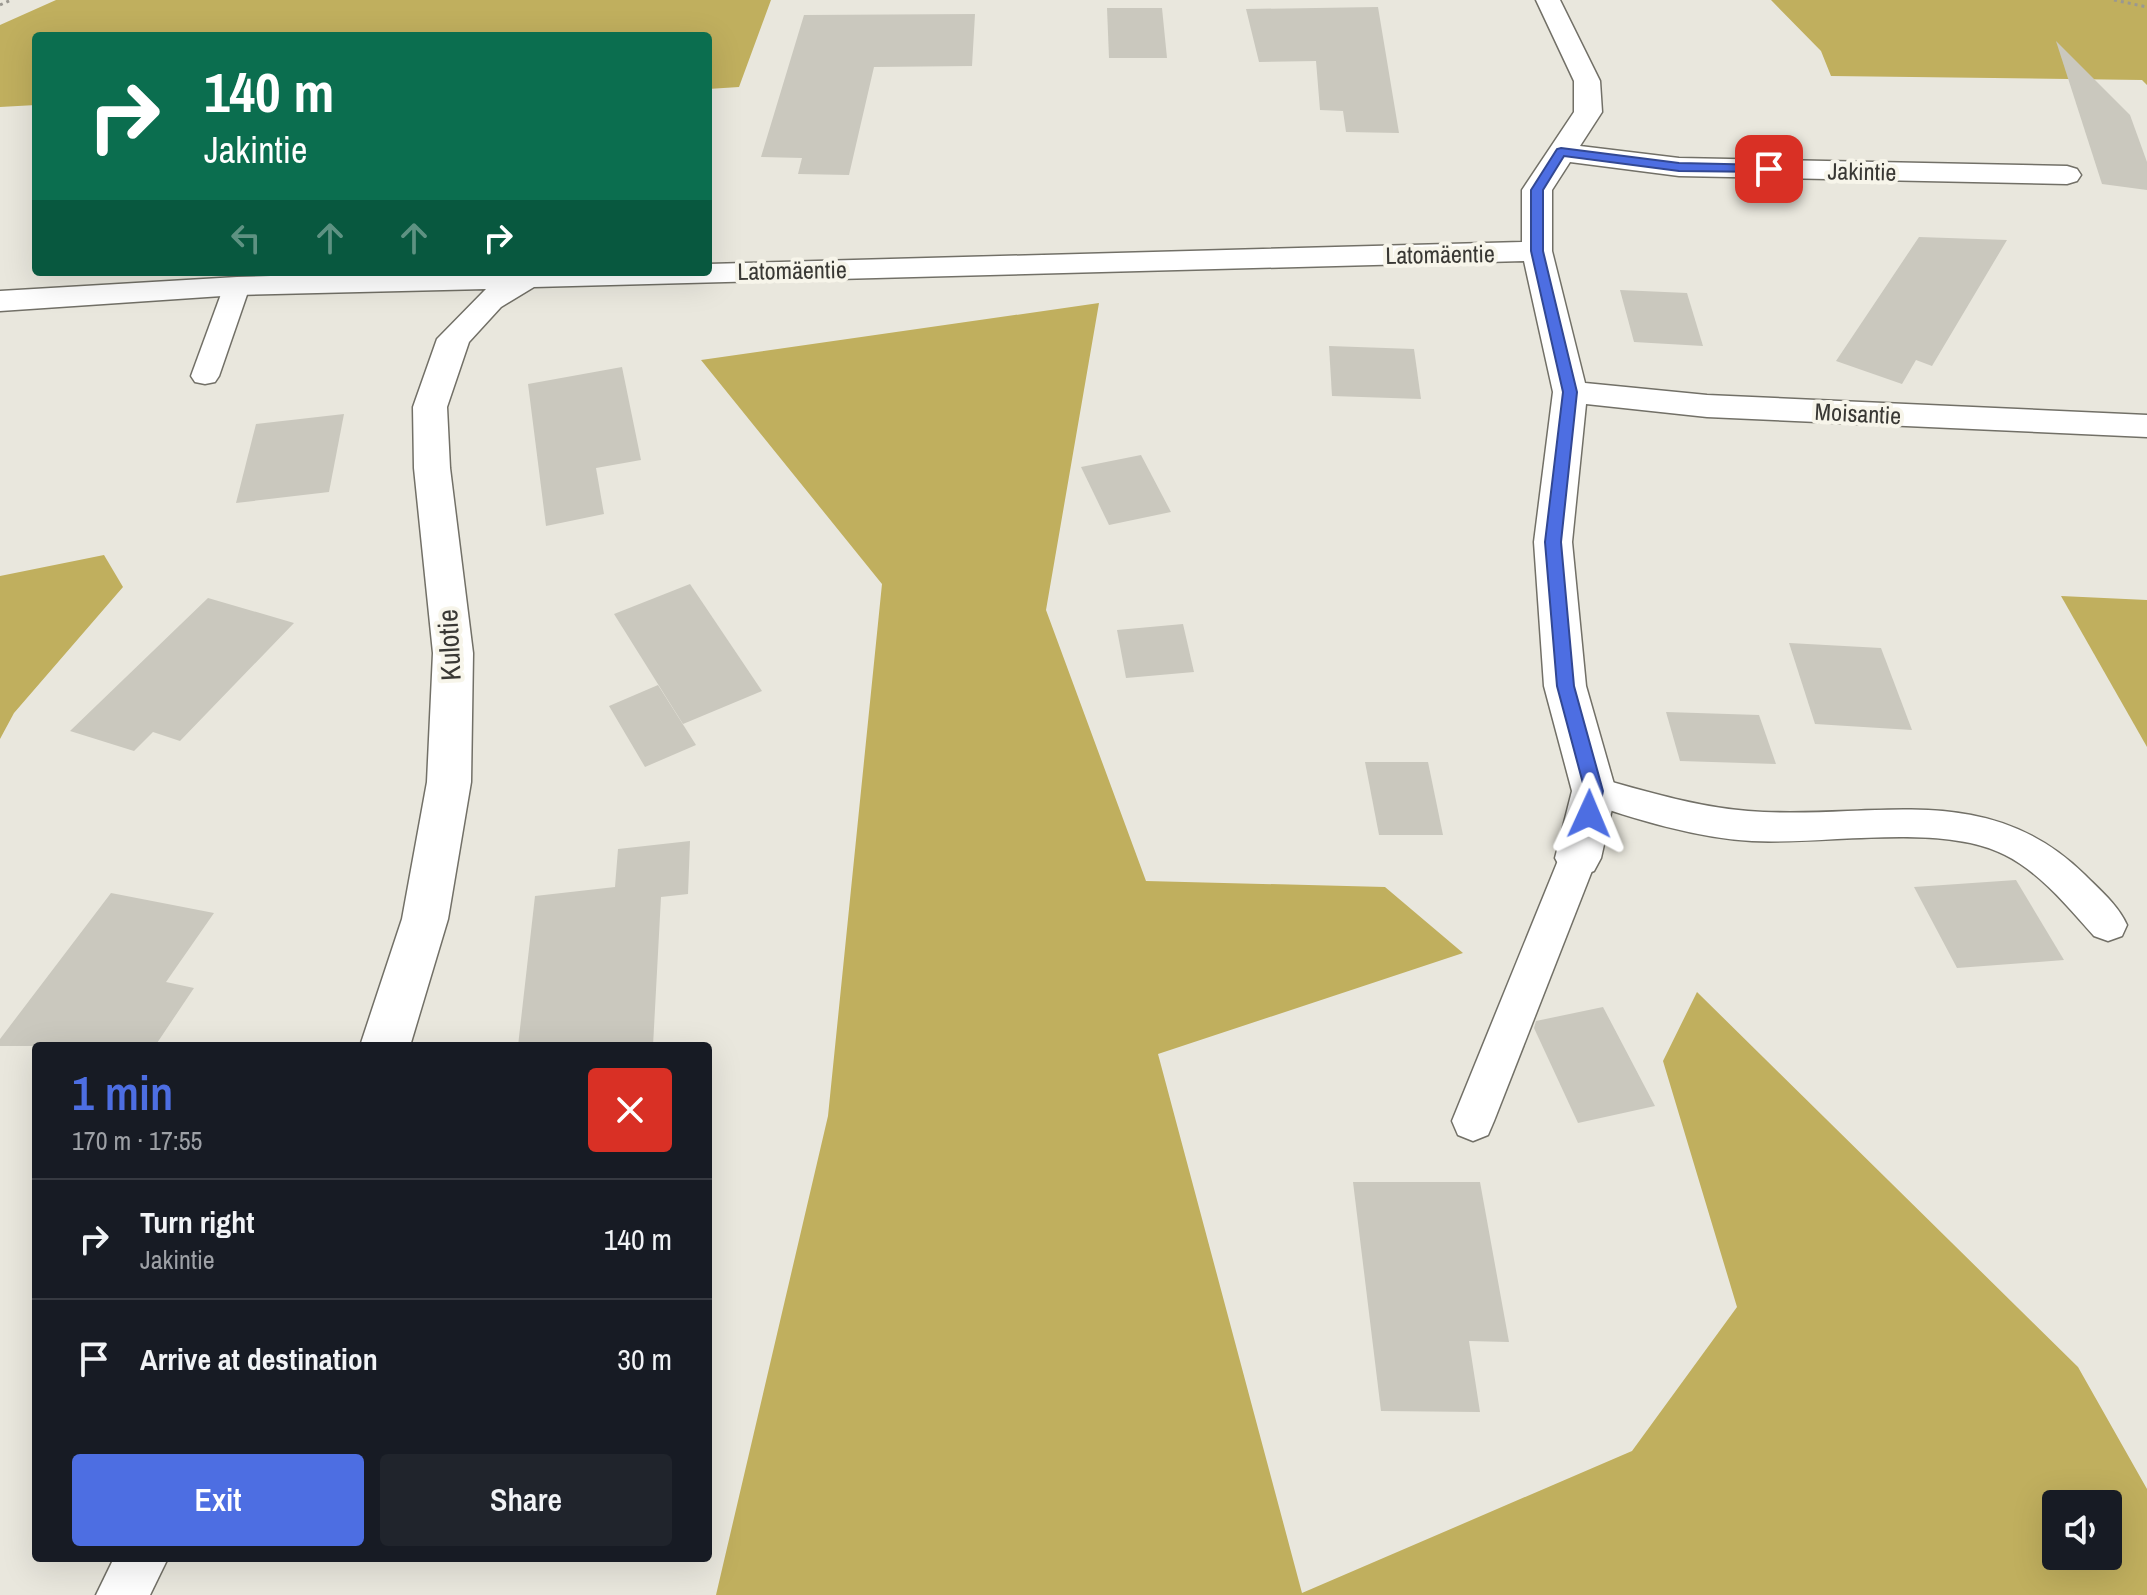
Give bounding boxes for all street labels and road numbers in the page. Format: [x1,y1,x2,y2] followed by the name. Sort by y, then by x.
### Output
[1827,154,1897,188] street label: Jakintie
[1385,237,1495,271] street label: Latomäentie
[737,253,847,287] street label: Latomäentie
[1814,395,1902,431] street label: Moisantie
[428,608,470,682] street label: Kulotie

